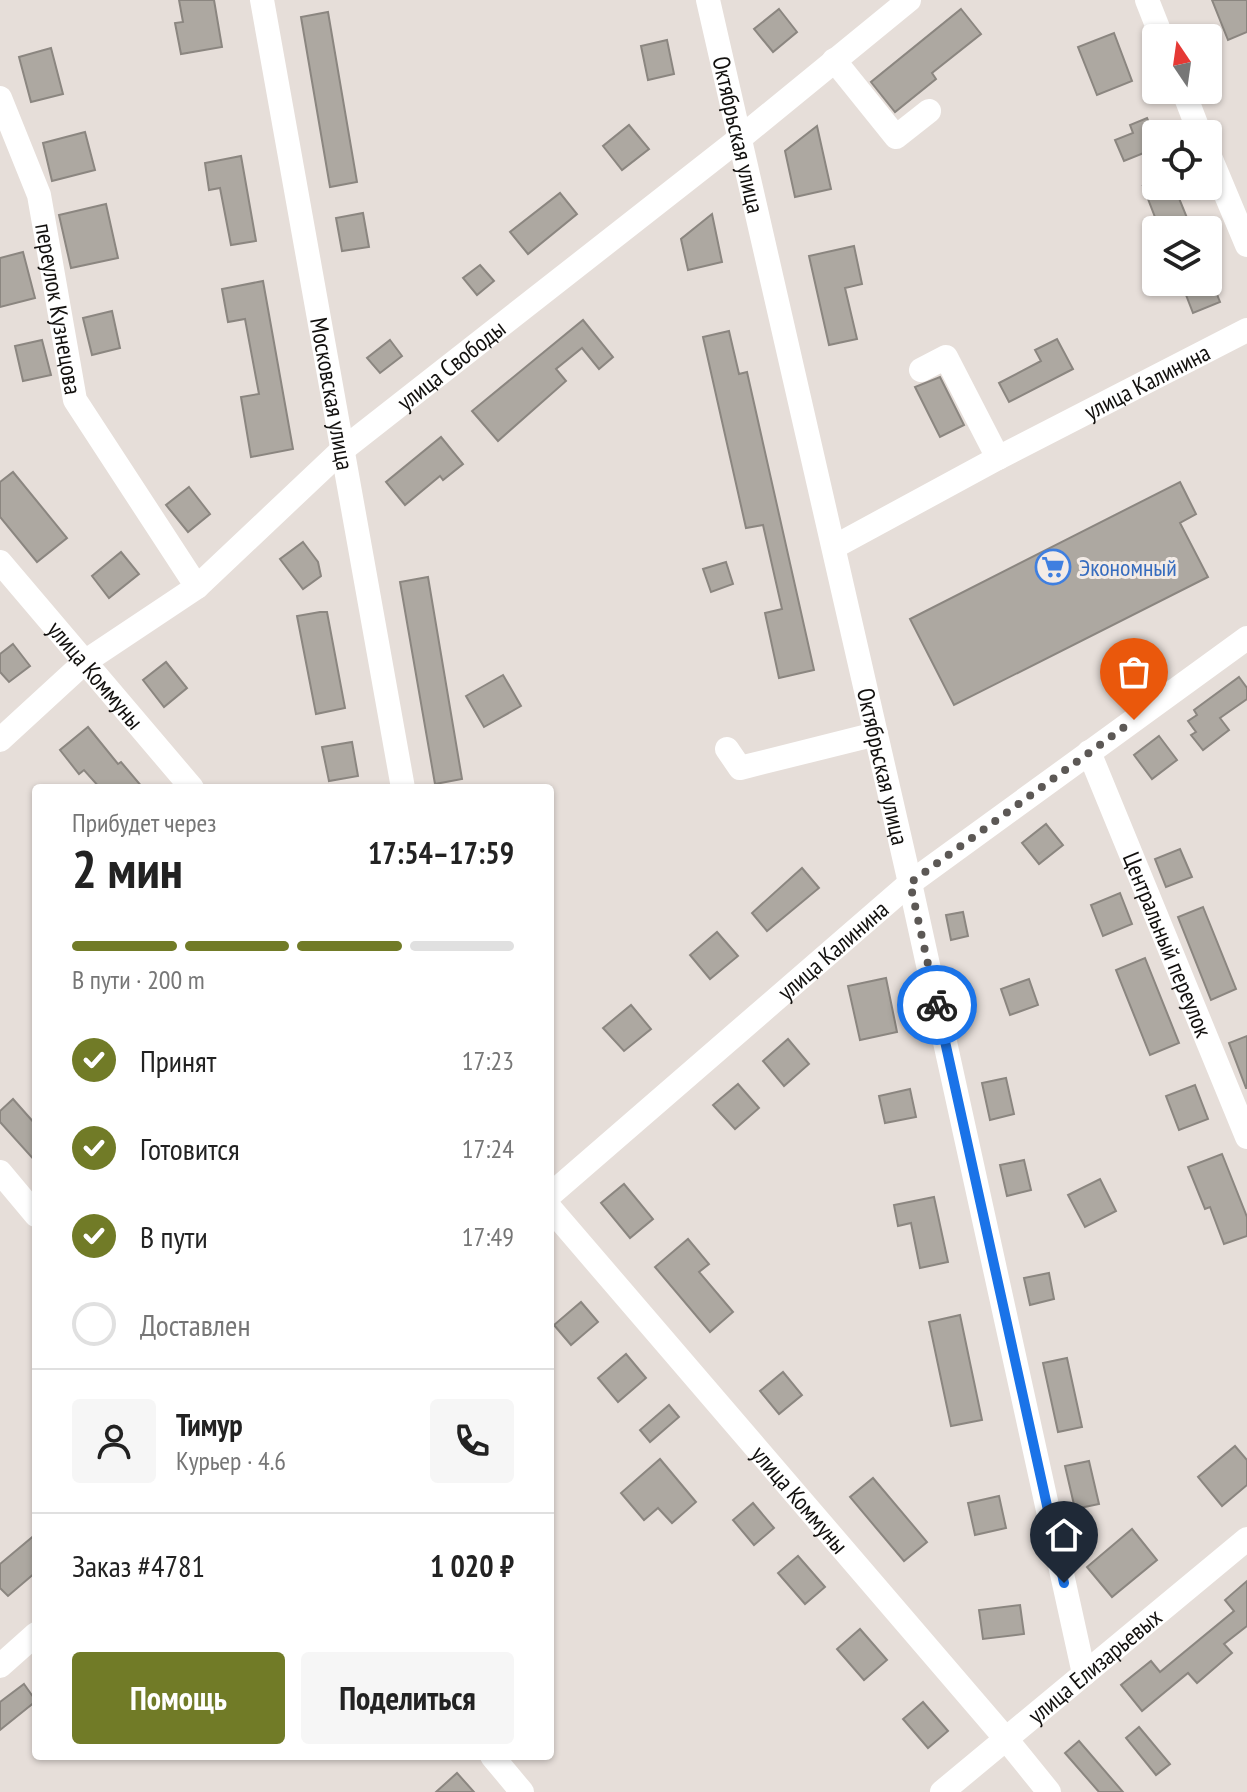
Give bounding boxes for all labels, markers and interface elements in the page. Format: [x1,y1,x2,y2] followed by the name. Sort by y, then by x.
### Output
[1142,24,1222,104] north arrow
[1142,24,1222,296] map controls
[706,53,772,216] street label: Октябрьская улица
[1142,120,1222,200] button: locate
[1142,216,1222,296] button: layers
[29,221,89,397] street label: переулок Кузнецова
[390,313,512,417] street label: улица Свободы
[304,315,361,472] street label: Московская улица
[1079,336,1215,427] street label: улица Калинина
[1034,548,1072,586] supermarket icon: Экономный
[1079,552,1177,583] place label: Экономный
[41,614,151,735] street label: улица Коммуны
[1100,638,1168,720] pin
[1112,650,1156,694] icon: bag
[850,685,916,848] street label: Октябрьская улица
[72,806,216,839] text: Прибудет через
[368,833,514,872] text: 17:54–17:59
[72,835,183,902] text: 2 мин
[1116,847,1220,1042] street label: Центральный переулок
[771,893,895,1007] street label: улица Калинина
[72,963,205,996] text: В пути · 200 m
[897,965,977,1045] courier
[915,983,959,1027] icon: bike
[72,1038,116,1082] icon: check
[140,1041,216,1080] text: Принят
[462,1044,514,1077] text: 17:23
[72,1126,116,1170] icon: check
[140,1129,240,1168] text: Готовится
[462,1132,514,1165] text: 17:24
[72,1214,116,1258] icon: check
[140,1217,208,1256] text: В пути
[462,1220,514,1253] text: 17:49
[140,1305,250,1344] text: Доставлен
[72,1399,156,1483] button: person
[430,1399,514,1483] button: phone
[176,1405,243,1444] text: Тимур
[745,1439,855,1560] street label: улица Коммуны
[176,1444,286,1477] text: Курьер · 4.6
[1030,1501,1098,1583] pin
[1042,1513,1086,1557] icon: home
[72,1546,205,1585] text: Заказ #4781
[430,1546,514,1585] text: 1 020 ₽
[1021,1601,1168,1730] street label: улица Елизарьевых
[72,1652,285,1744] button: Помощь
[301,1652,514,1744] button: Поделиться

